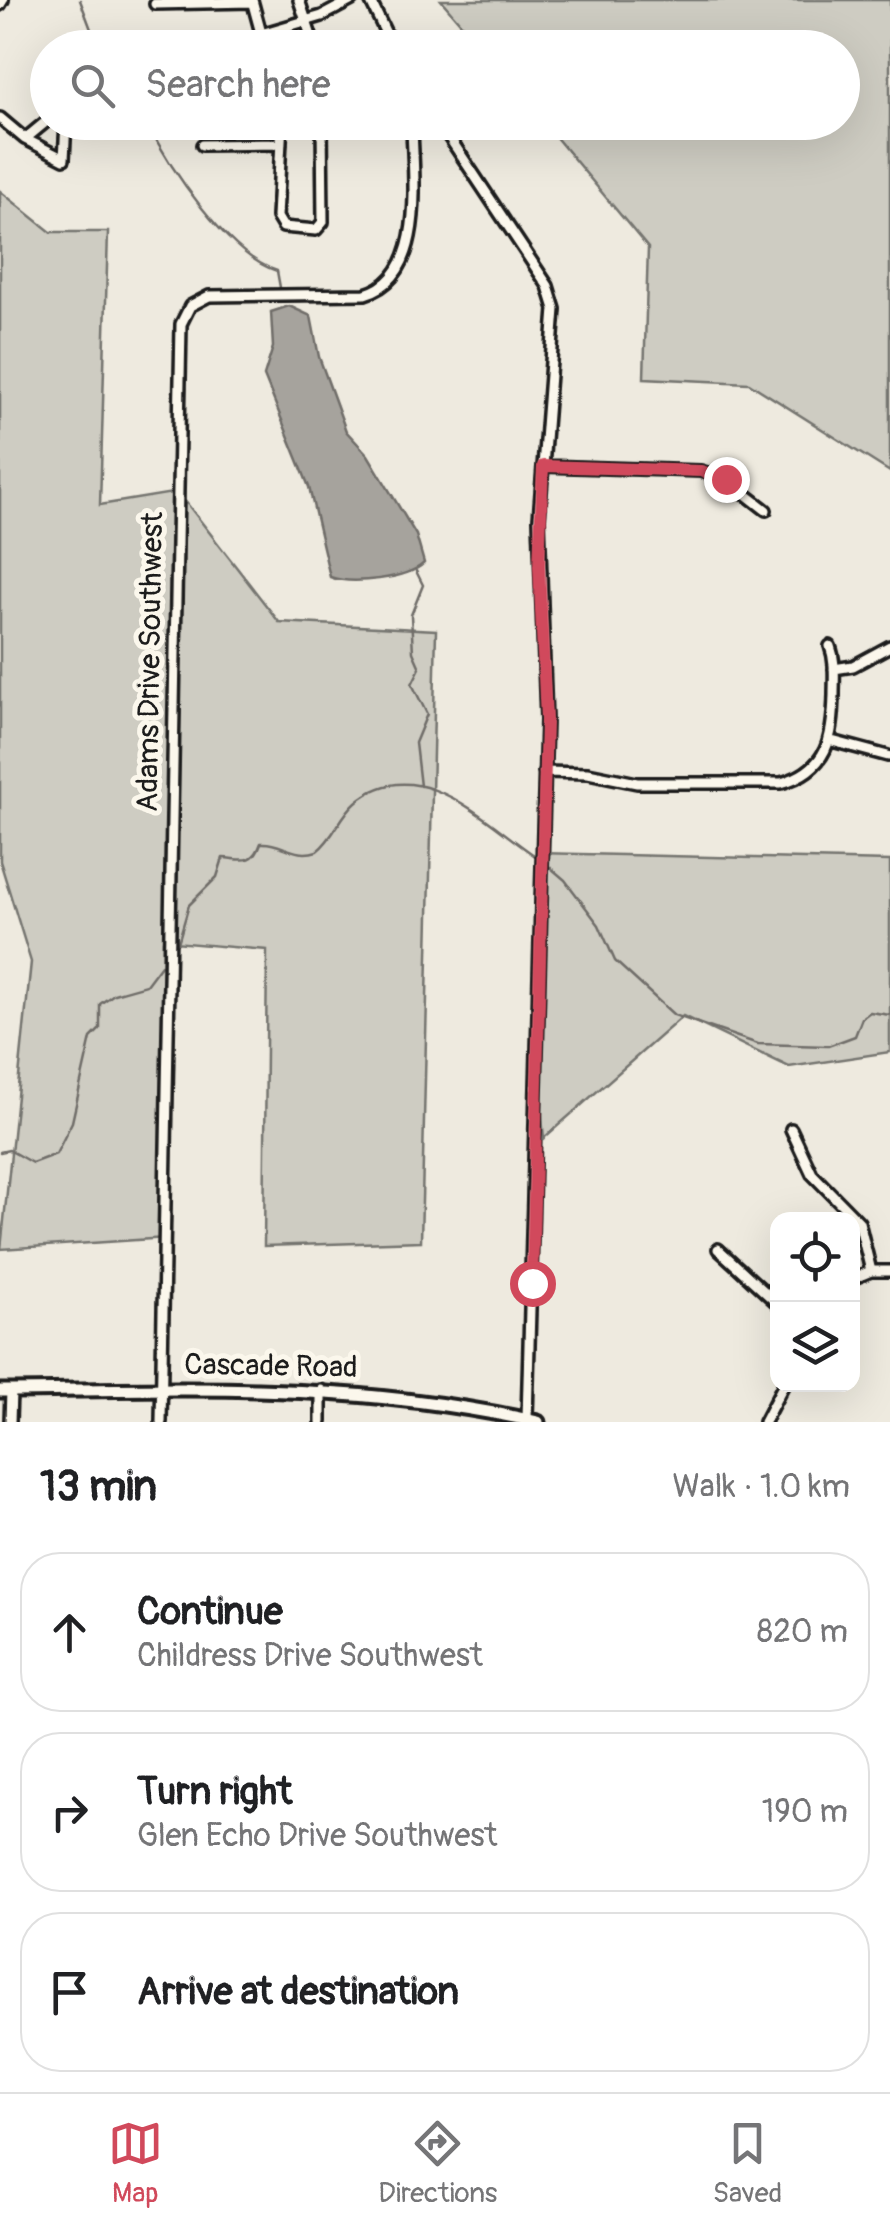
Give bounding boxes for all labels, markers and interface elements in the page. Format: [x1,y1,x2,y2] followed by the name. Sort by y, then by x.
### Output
[30,30,860,140] search box
[65,58,120,113] icon: search
[145,61,331,109] text: Search here
[704,457,750,503] route end
[129,511,171,812] street label: Adams Drive Southwest
[770,1212,860,1392] map controls
[770,1212,860,1302] button: locate
[510,1261,556,1307] route start
[770,1302,860,1392] button: layers
[184,1346,358,1386] street label: Cascade Road
[40,1461,157,1513] text: 13 min
[673,1467,850,1507] text: Walk · 1.0 km
[137,1588,283,1636] text: Continue
[42,1605,97,1660] icon: ahead
[757,1612,848,1652] text: 820 m
[137,1636,483,1676] text: Childress Drive Southwest
[137,1768,292,1816] text: Turn right
[42,1785,97,1840] icon: right
[762,1792,848,1832] text: 190 m
[137,1816,497,1856] text: Glen Echo Drive Southwest
[42,1965,97,2020] icon: arrive
[137,1968,459,2016] text: Arrive at destination
[108,2116,163,2211] tab: Map
[378,2116,497,2211] tab: Directions
[713,2116,782,2211] tab: Saved

